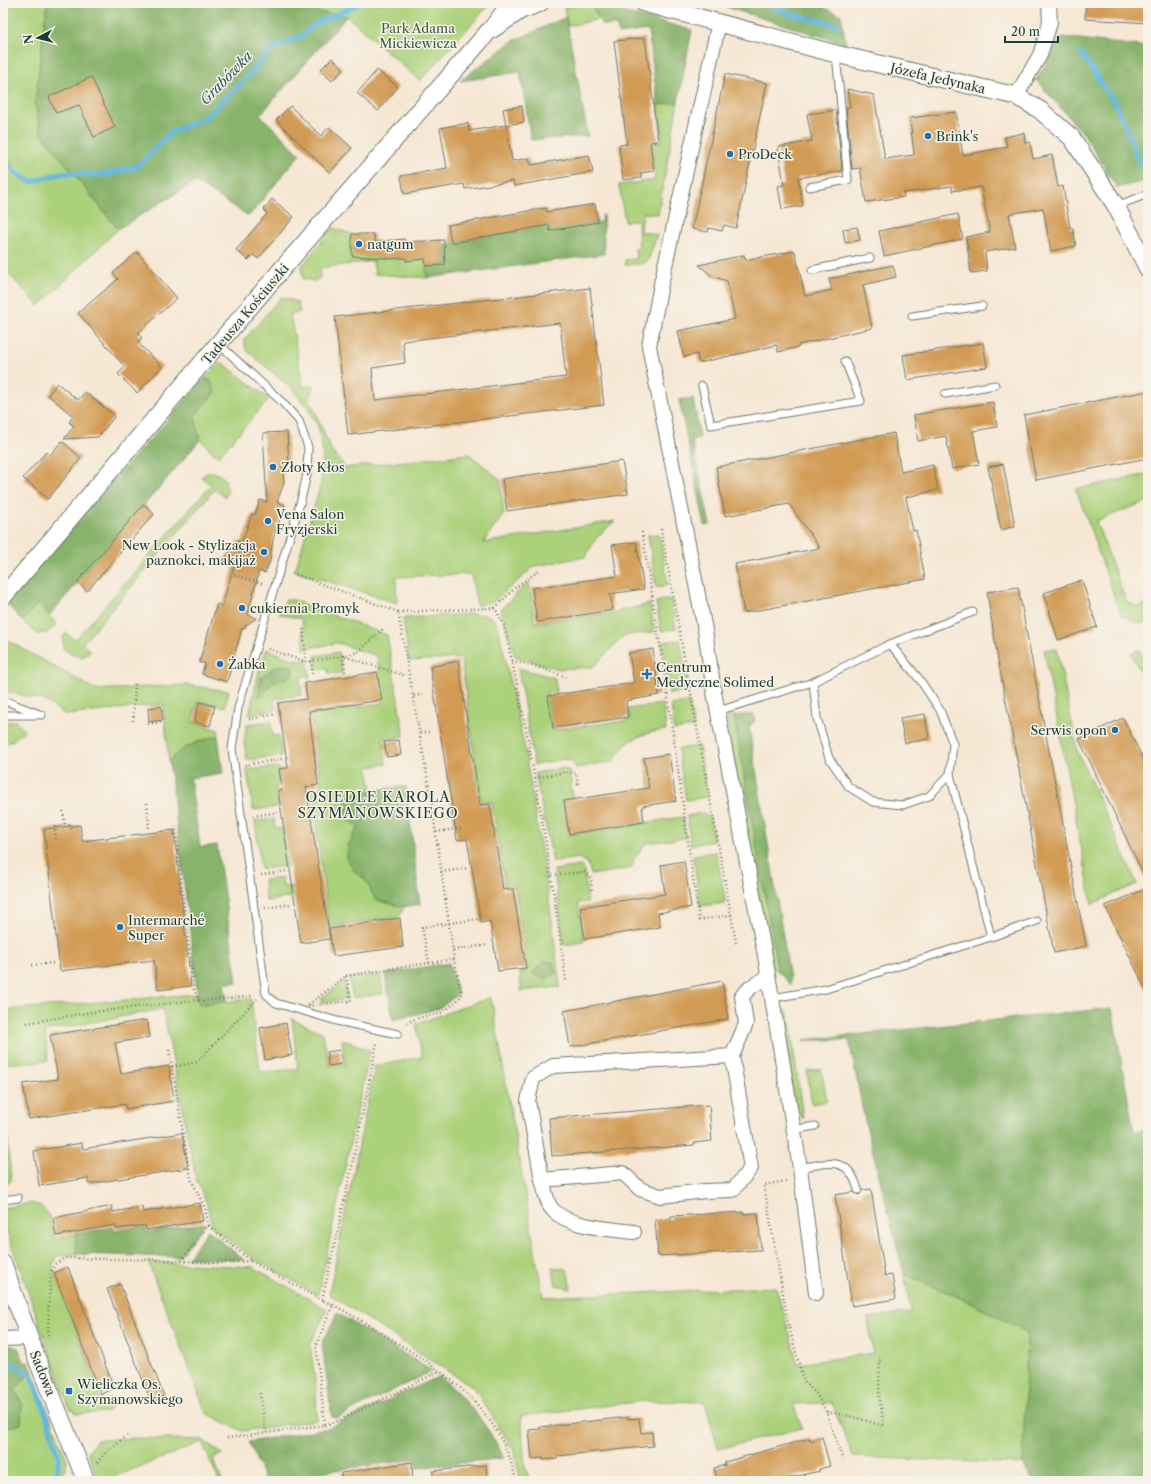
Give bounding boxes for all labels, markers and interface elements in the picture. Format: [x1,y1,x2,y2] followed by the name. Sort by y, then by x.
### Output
[18,18,58,58] north arrow
[1005,18,1058,44] scale bar
[379,20,457,51] park label: Park Adama Mickiewicza
[1011,24,1040,39] text: 20 m
[20,33,36,45] text: N
[196,47,256,109] water label: Grabówka
[887,59,987,97] street label: Józefa Jedynaka
[936,128,979,144] place label: Brink's
[923,131,933,141] marker: Brink's
[738,146,792,162] place label: ProDeck
[725,149,735,159] marker: ProDeck
[367,236,414,252] place label: natgum
[354,239,364,249] marker: natgum
[198,260,292,368] street label: Tadeusza Kościuszki
[281,459,345,475] place label: Złoty Kłos
[268,462,278,472] marker: Złoty Kłos
[275,506,344,537] place label: Vena Salon Fryzjerski
[263,516,273,526] marker: Vena Salon Fryzjerski
[122,537,256,568] place label: New Look - Stylizacja paznokci, makijaż
[259,547,269,557] marker: New Look - Stylizacja paznokci, makijaż
[250,600,360,616] place label: cukiernia Promyk
[237,603,247,613] marker: cukiernia Promyk
[228,656,266,672] place label: Żabka
[215,659,225,669] marker: Żabka
[656,659,774,690] place label: Centrum Medyczne Solimed
[641,668,653,680] marker: Centrum Medyczne Solimed
[1031,722,1107,738] place label: Serwis opon
[1110,725,1120,735] marker: Serwis opon
[297,788,459,822] district label: OSIEDLE KAROLA SZYMANOWSKIEGO
[128,912,205,943] place label: Intermarché Super
[115,922,125,932] marker: Intermarché Super
[27,1348,59,1398] street label: Sadowa
[76,1376,183,1407] place label: Wieliczka Os. Szymanowskiego
[64,1386,74,1396] marker: Wieliczka Os. Szymanowskiego

